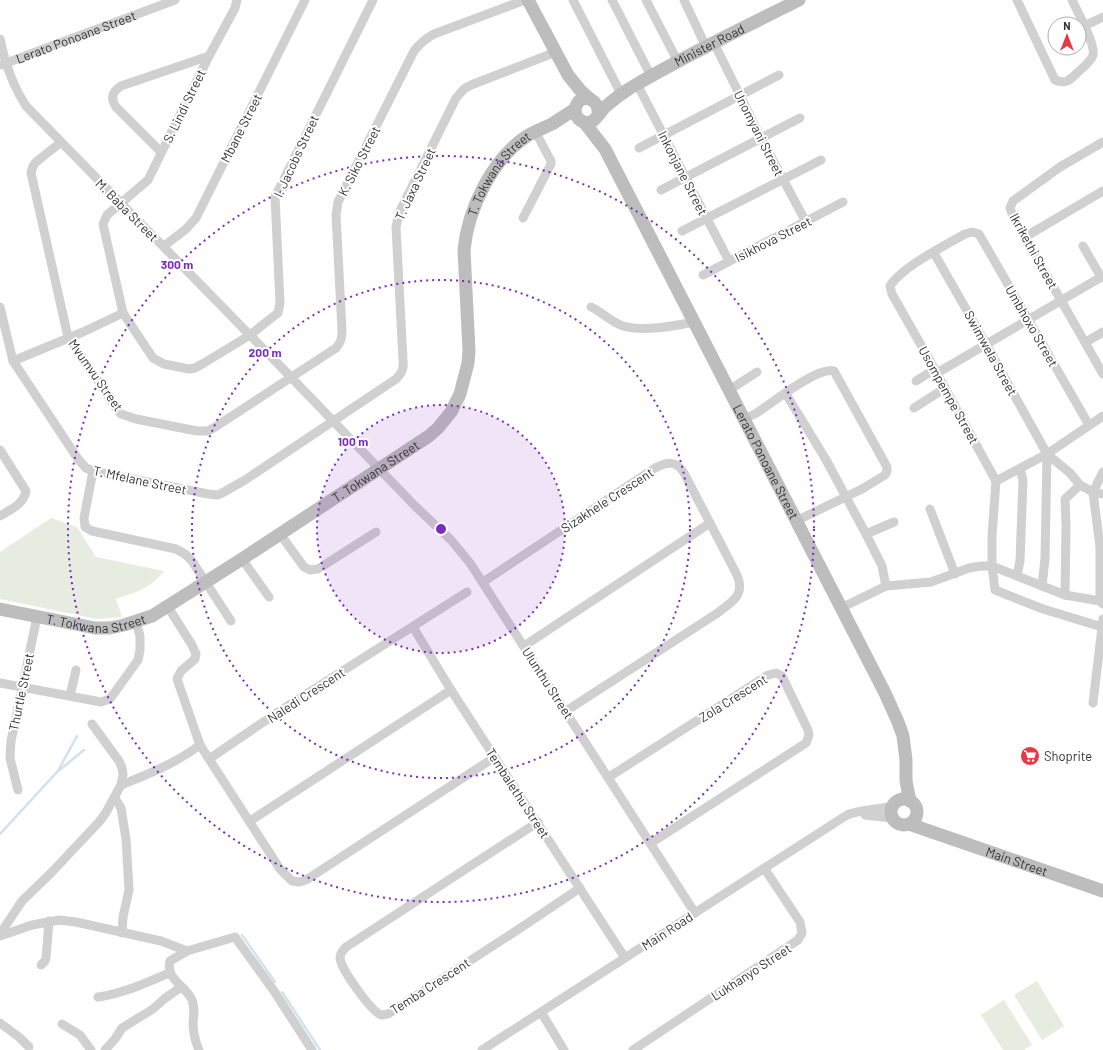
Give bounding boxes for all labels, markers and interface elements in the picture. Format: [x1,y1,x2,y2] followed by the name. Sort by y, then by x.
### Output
[14,7,138,67] street label: Lerato Ponoane Street
[1047,16,1087,56] north arrow
[1063,19,1071,32] text: N
[671,20,747,70] street label: Minister Road
[159,67,209,145] street label: S. Lindi Street
[731,88,787,178] street label: Unomyani Street
[217,91,265,165] street label: Mbane Street
[270,112,322,200] street label: I. Jacobs Street
[335,123,383,199] street label: K. Siko Street
[464,128,533,218] street label: T. Tokwana Street
[655,128,711,218] street label: Inkonjane Street
[391,145,439,223] street label: T. Jaxa Street
[92,175,162,245] street label: M. Baba Street
[1007,210,1061,292] street label: Ikrikethi Street
[732,213,814,265] street label: Isikhova Street
[161,257,193,271] text: 300 m
[1002,283,1062,369] street label: Umbhoxo Street
[961,308,1021,398] street label: Swimwela Street
[65,336,127,414] street label: Mvumvu Street
[915,343,983,447] street label: Usompempe Street
[249,345,281,359] text: 200 m
[730,402,802,522] street label: Lerato Ponoane Street
[338,434,368,448] text: 100 m
[329,437,422,506] street label: T. Tokwana Street
[92,462,188,498] street label: T. Mfelane Street
[558,464,656,536] street label: Sizakhele Crescent
[434,522,448,536] centre of rings
[45,610,148,636] street label: T. Tokwana Street
[519,644,577,722] street label: Ulunthu Street
[5,652,37,732] street label: Thurtle Street
[264,664,348,726] street label: Naledi Crescent
[696,671,770,725] street label: Zola Crescent
[483,745,553,841] street label: Tembalethu Street
[1019,745,1041,767] supermarket icon: Shoprite
[1044,748,1092,764] place label: Shoprite
[984,843,1050,879] street label: Main Street
[638,909,696,953] street label: Main Road
[708,940,794,1004] street label: Lukhanyo Street
[387,954,473,1018] street label: Temba Crescent

